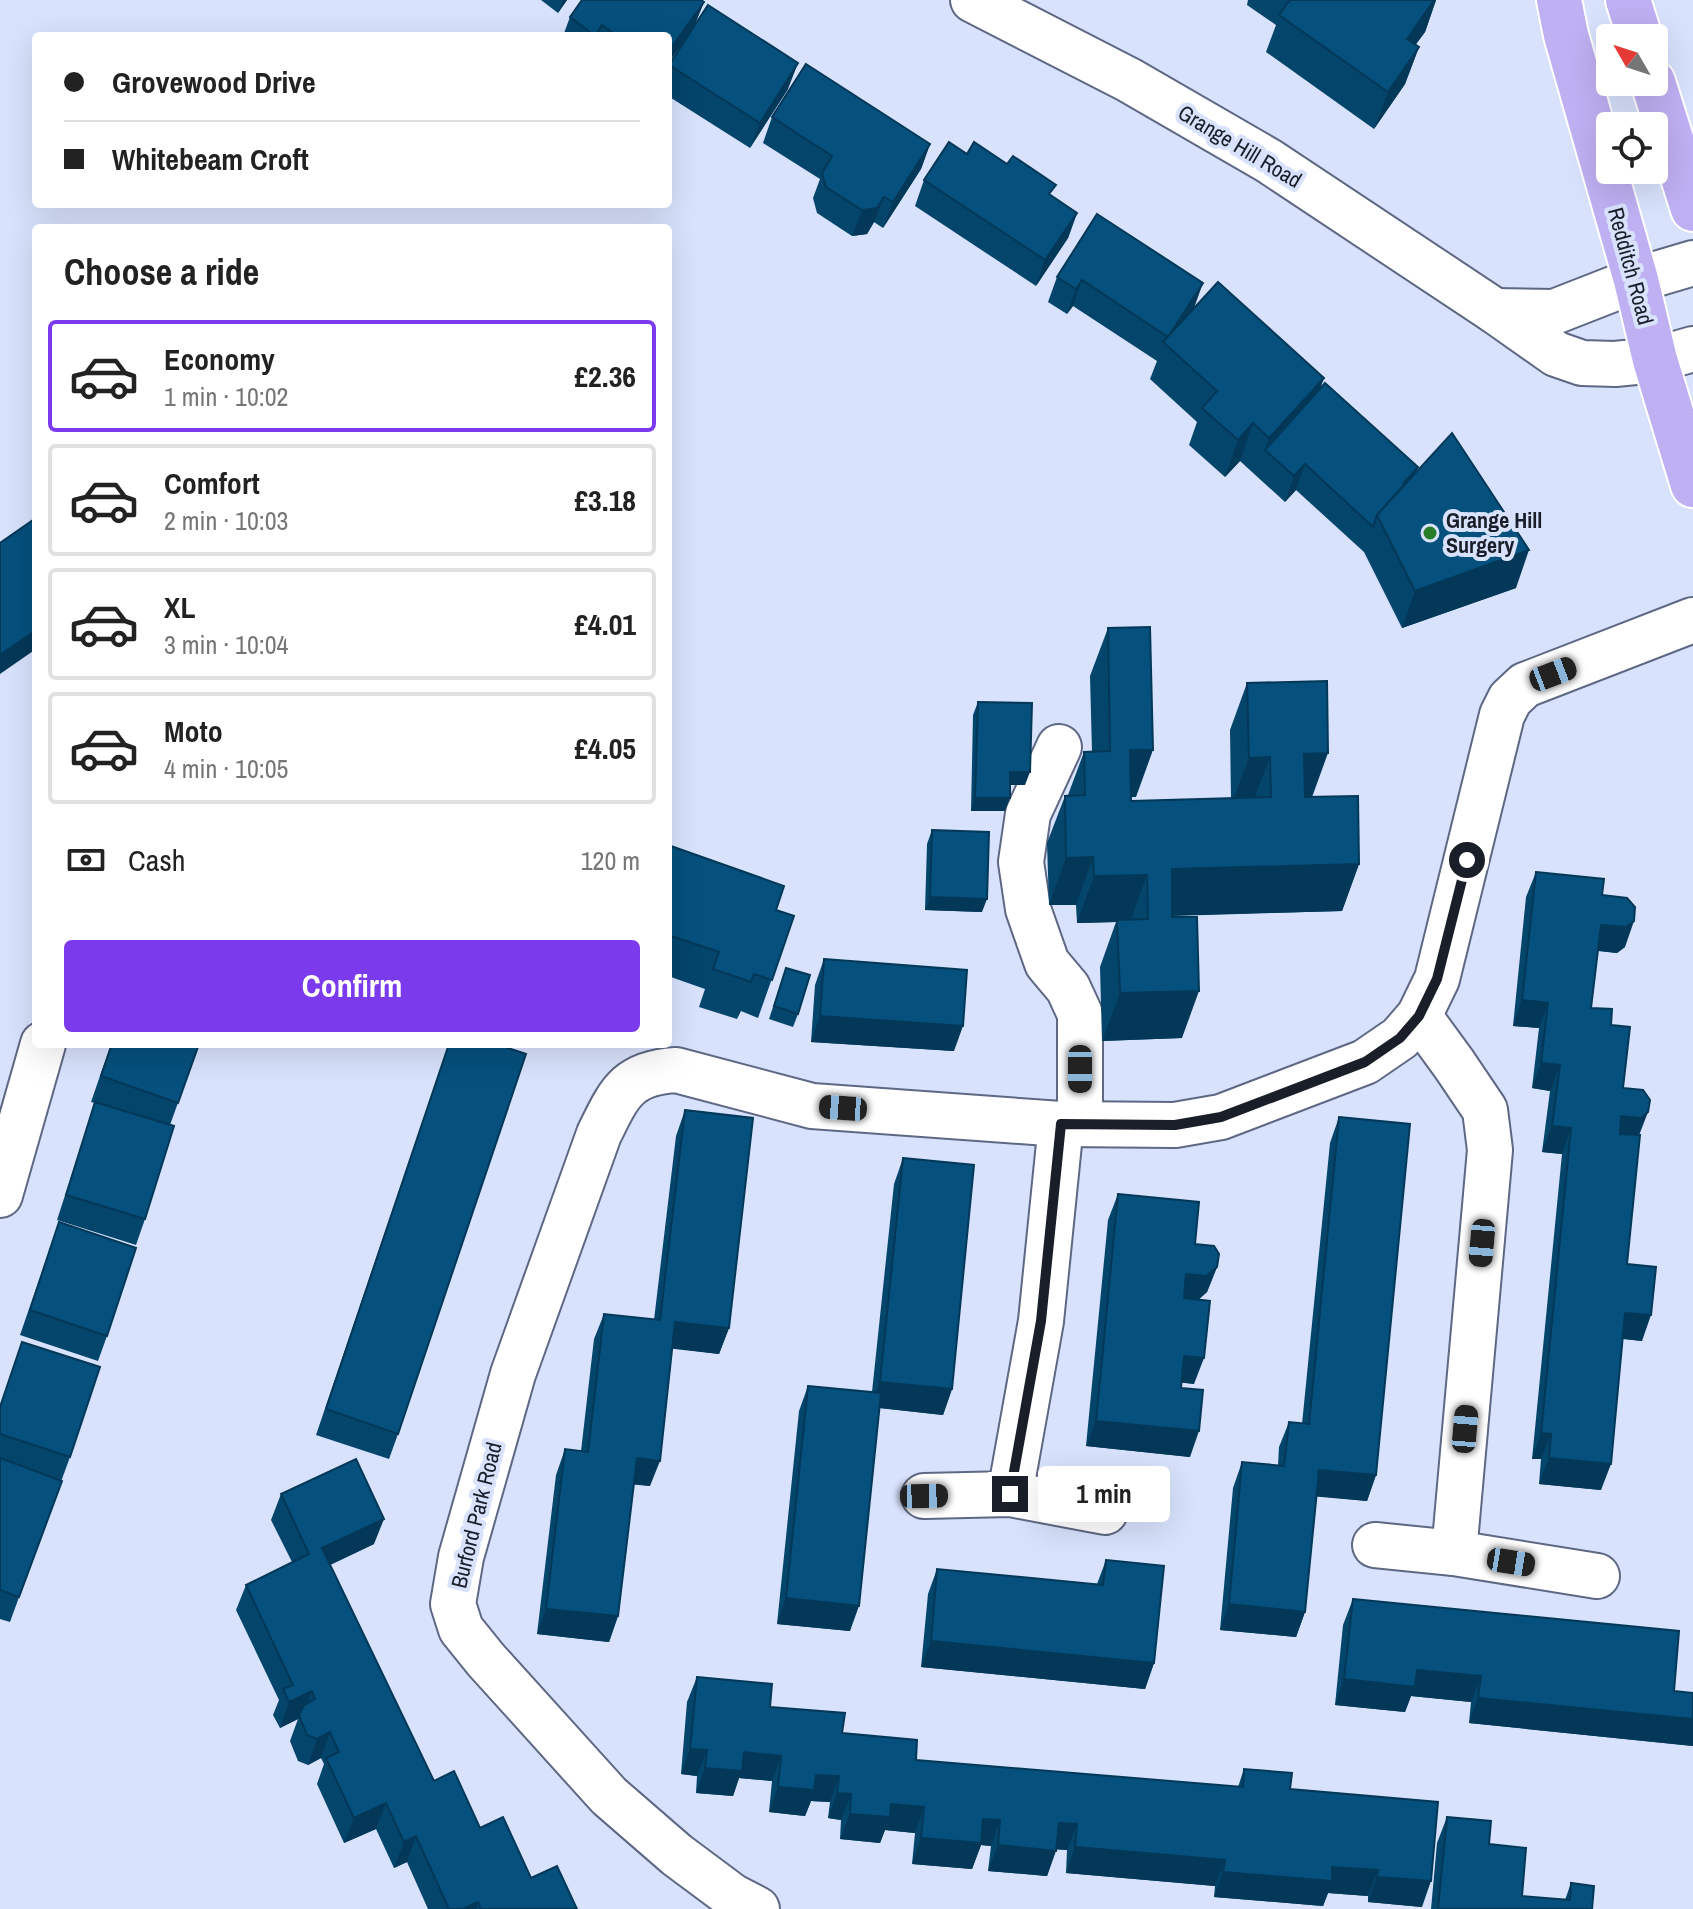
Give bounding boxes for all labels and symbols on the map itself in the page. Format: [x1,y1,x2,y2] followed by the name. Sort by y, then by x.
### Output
[1596,24,1668,96] north arrow
[1173,97,1307,195] street label: Grange Hill Road
[1601,204,1661,328] street label: Redditch Road
[1446,505,1542,560] place label: Grange Hill Surgery
[1421,524,1439,542] marker: Grange Hill Surgery
[1526,654,1580,694] car
[1449,842,1485,878] route start
[1068,1045,1092,1093] car
[818,1094,868,1122] car
[1468,1218,1496,1268] car
[1451,1404,1479,1454] car
[443,1439,509,1591] street label: Burford Park Road
[1038,1466,1170,1522] callout: 1 min
[992,1476,1028,1512] route end
[900,1484,948,1508] car
[1485,1546,1537,1578] car

